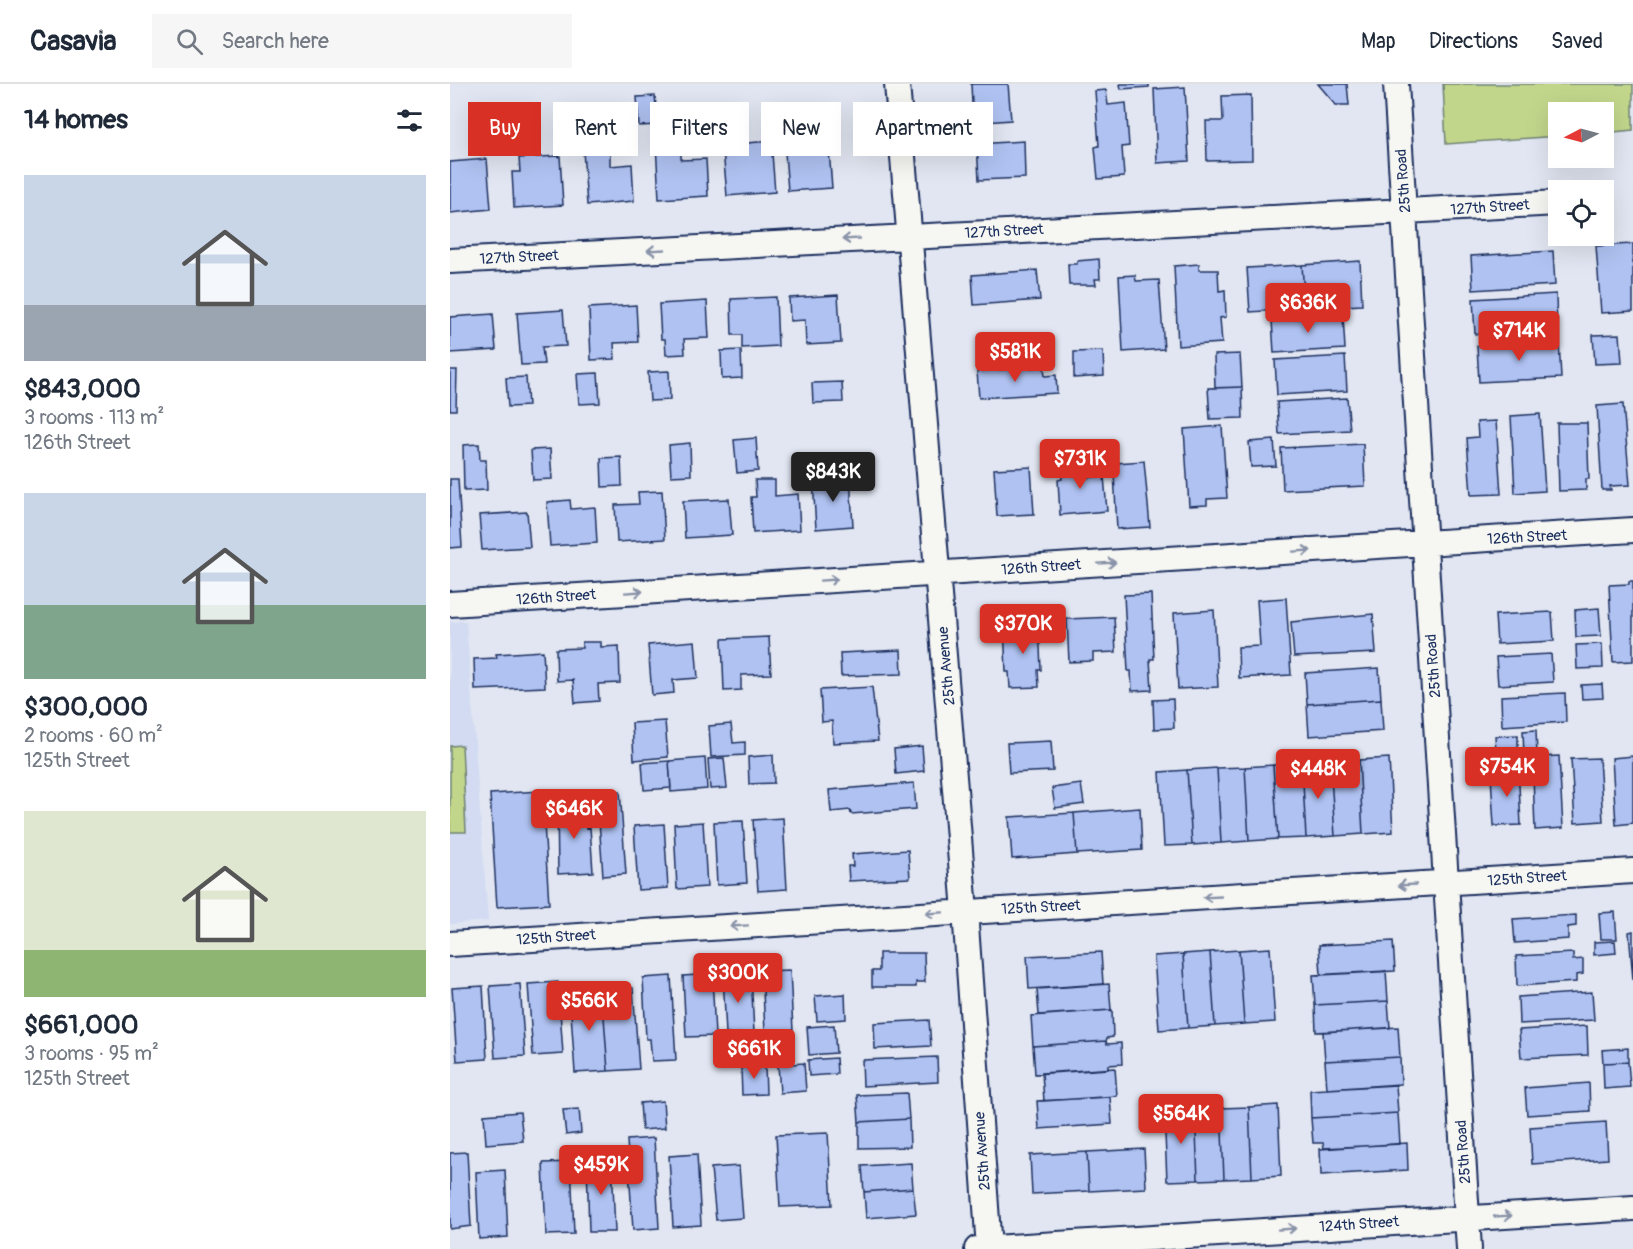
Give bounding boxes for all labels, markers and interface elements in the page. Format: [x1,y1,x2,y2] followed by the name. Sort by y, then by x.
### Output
[152,14,572,68] search box
[30,24,116,59] text: Casavia
[173,25,206,58] icon: search
[221,27,329,55] text: Search here
[1361,28,1396,55] text: Map
[1429,28,1518,55] text: Directions
[1551,28,1603,55] text: Saved
[468,102,541,156] chip: Buy
[553,102,638,156] chip: Rent
[650,102,749,156] chip: Filters
[761,102,841,156] chip: New
[853,102,993,156] chip: Apartment
[1548,102,1614,168] north arrow
[1548,102,1614,246] map controls
[24,104,128,136] text: 14 homes
[393,104,426,137] icon: filters
[1392,148,1415,214] street label: 25th Road
[1548,180,1614,246] button: locate
[1450,195,1531,220] street label: 127th Street
[171,214,279,322] icon: home
[964,220,1045,243] street label: 127th Street
[841,233,861,244] one-way arrow
[647,244,667,255] one-way arrow
[479,246,560,269] street label: 127th Street
[1266,283,1350,334] pin: $636K
[1279,290,1337,315] text: $636K
[1477,311,1561,362] pin: $714K
[1493,318,1545,343] text: $714K
[973,332,1057,383] pin: $581K
[989,339,1041,364] text: $581K
[24,373,141,405] text: $843,000
[24,405,164,430] text: 3 rooms · 113 m²
[24,430,131,455] text: 126th Street
[1038,439,1122,490] pin: $731K
[1054,446,1106,471] text: $731K
[791,452,875,503] pin: $843K
[805,459,861,484] text: $843K
[1487,526,1568,549] street label: 126th Street
[171,532,279,640] icon: home
[1291,545,1311,556] one-way arrow
[1000,555,1083,580] street label: 126th Street
[1097,557,1117,568] one-way arrow
[818,575,838,586] one-way arrow
[515,585,598,610] street label: 126th Street
[624,587,644,598] one-way arrow
[981,604,1065,655] pin: $370K
[994,611,1052,636] text: $370K
[934,625,959,706] street label: 25th Avenue
[1422,633,1445,699] street label: 25th Road
[24,691,148,723] text: $300,000
[24,723,163,748] text: 2 rooms · 60 m²
[1465,747,1549,798] pin: $754K
[24,748,130,773] text: 125th Street
[1276,749,1360,800] pin: $448K
[1479,754,1535,779] text: $754K
[1290,756,1346,781] text: $448K
[532,789,616,840] pin: $646K
[545,796,603,821] text: $646K
[171,850,279,958] icon: home
[1487,866,1568,891] street label: 125th Street
[1397,880,1417,891] one-way arrow
[1203,891,1223,902] one-way arrow
[1001,896,1082,919] street label: 125th Street
[924,908,944,919] one-way arrow
[730,920,750,931] one-way arrow
[516,925,597,950] street label: 125th Street
[696,953,780,1004] pin: $300K
[707,960,769,985] text: $300K
[547,981,631,1032] pin: $566K
[560,988,618,1013] text: $566K
[24,1009,138,1041] text: $661,000
[712,1029,796,1080] pin: $661K
[727,1036,781,1061] text: $661K
[24,1041,159,1066] text: 3 rooms · 95 m²
[24,1066,130,1091] text: 125th Street
[1139,1094,1223,1145] pin: $564K
[1153,1101,1209,1126] text: $564K
[970,1110,995,1191] street label: 25th Avenue
[1452,1119,1475,1185] street label: 25th Road
[559,1145,643,1196] pin: $459K
[573,1152,629,1177] text: $459K
[1492,1210,1512,1221] one-way arrow
[1318,1212,1401,1237] street label: 124th Street
[1277,1223,1297,1234] one-way arrow

